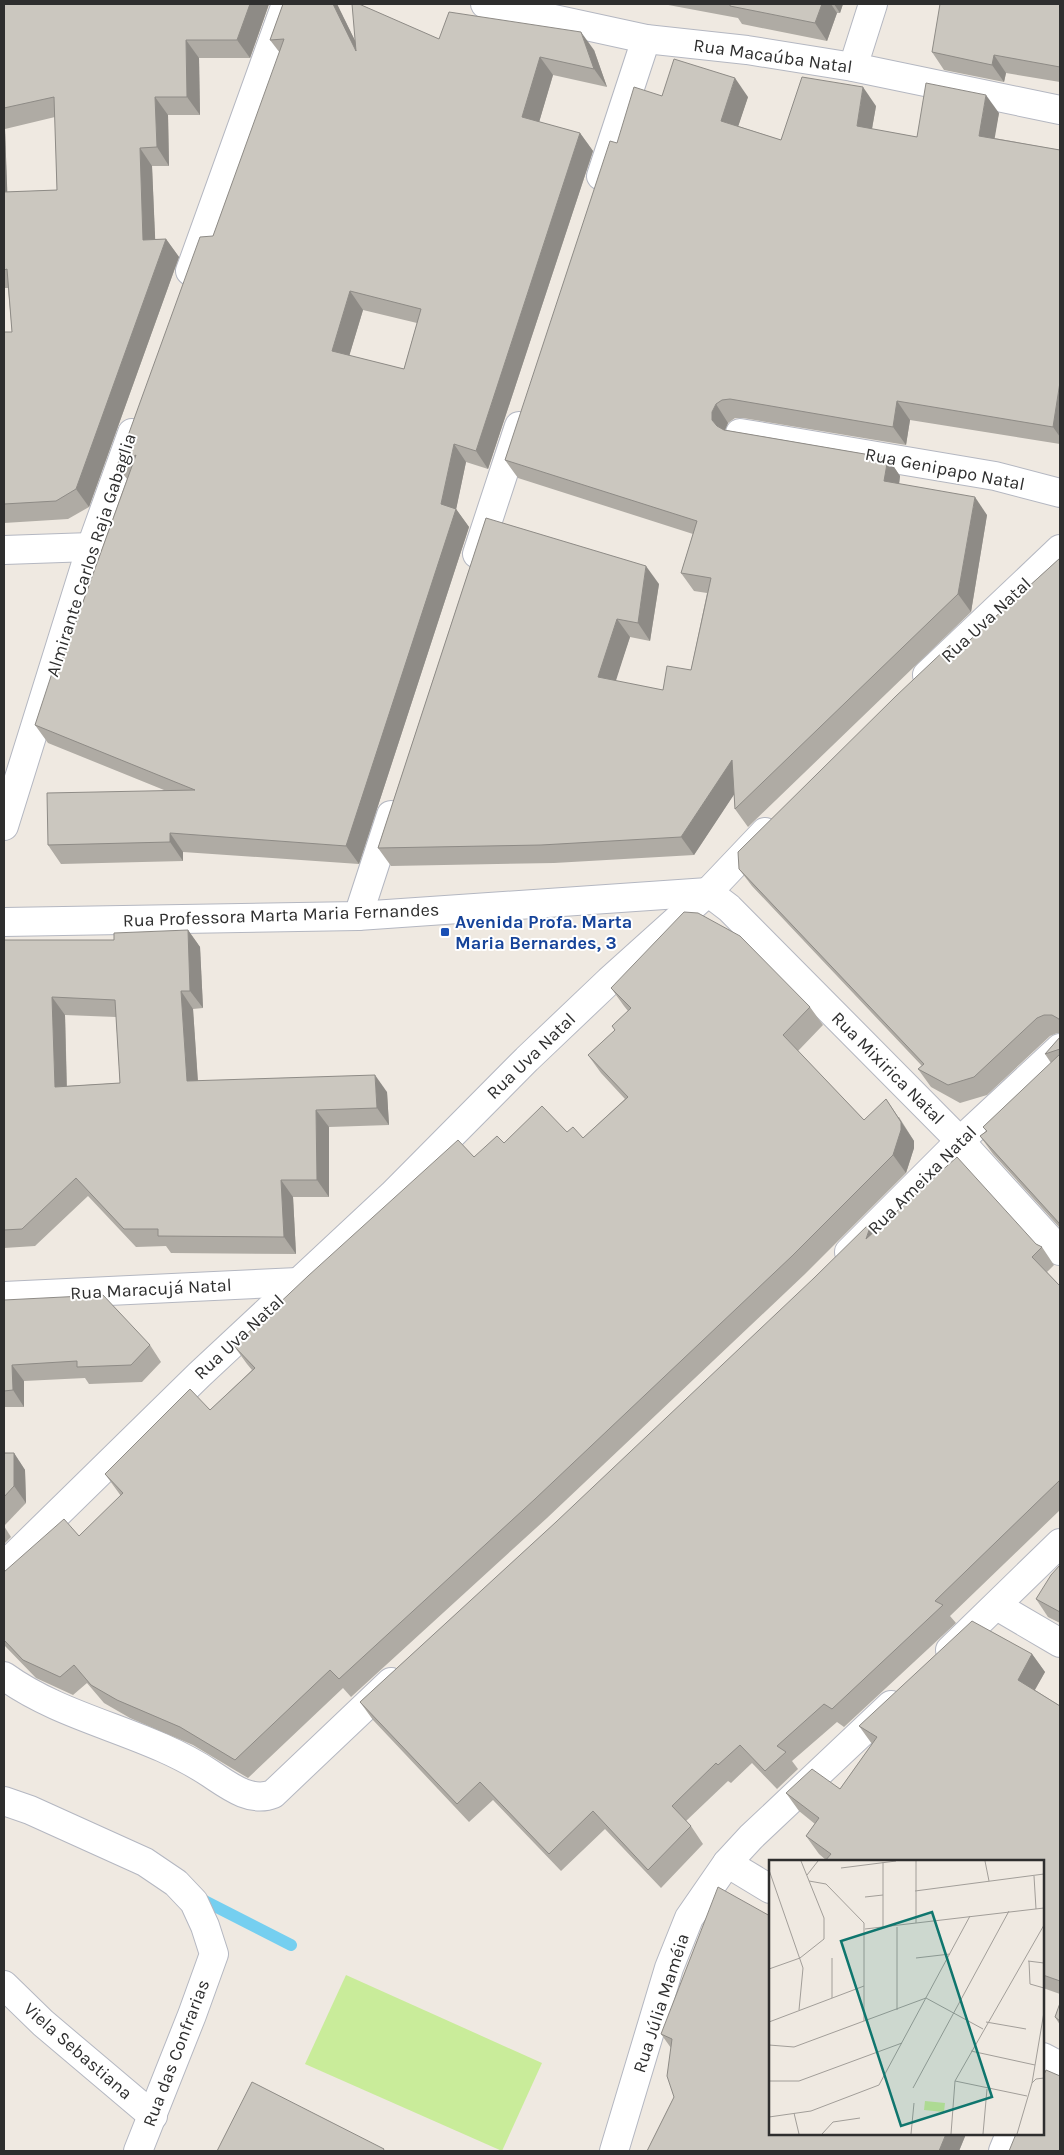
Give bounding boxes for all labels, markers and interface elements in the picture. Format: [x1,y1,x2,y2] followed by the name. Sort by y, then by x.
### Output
[692,34,854,78] street label: Rua Macaúba Natal
[41,431,141,679] street label: Almirante Carlos Raja Gabaglia
[863,443,1027,495] street label: Rua Genipapo Natal
[936,573,1036,667] street label: Rua Uva Natal
[122,898,440,932] street label: Rua Professora Marta Maria Fernandes
[455,911,632,954] place label: Avenida Profa. Marta Maria Bernardes, 3
[439,926,451,938] marker: Avenida Profa. Marta Maria Bernardes, 3
[827,1007,949,1129] street label: Rua Mixirica Natal
[482,1008,580,1104] street label: Rua Uva Natal
[863,1121,981,1239] street label: Rua Ameixa Natal
[70,1274,232,1304] street label: Rua Maracujá Natal
[189,1290,289,1384] street label: Rua Uva Natal
[769,1860,1044,2135] inset map
[628,1930,694,2076] street label: Rua Júlia Maméia
[138,1976,214,2130] street label: Rua das Confrarias
[19,1998,137,2104] street label: Viela Sebastiana

